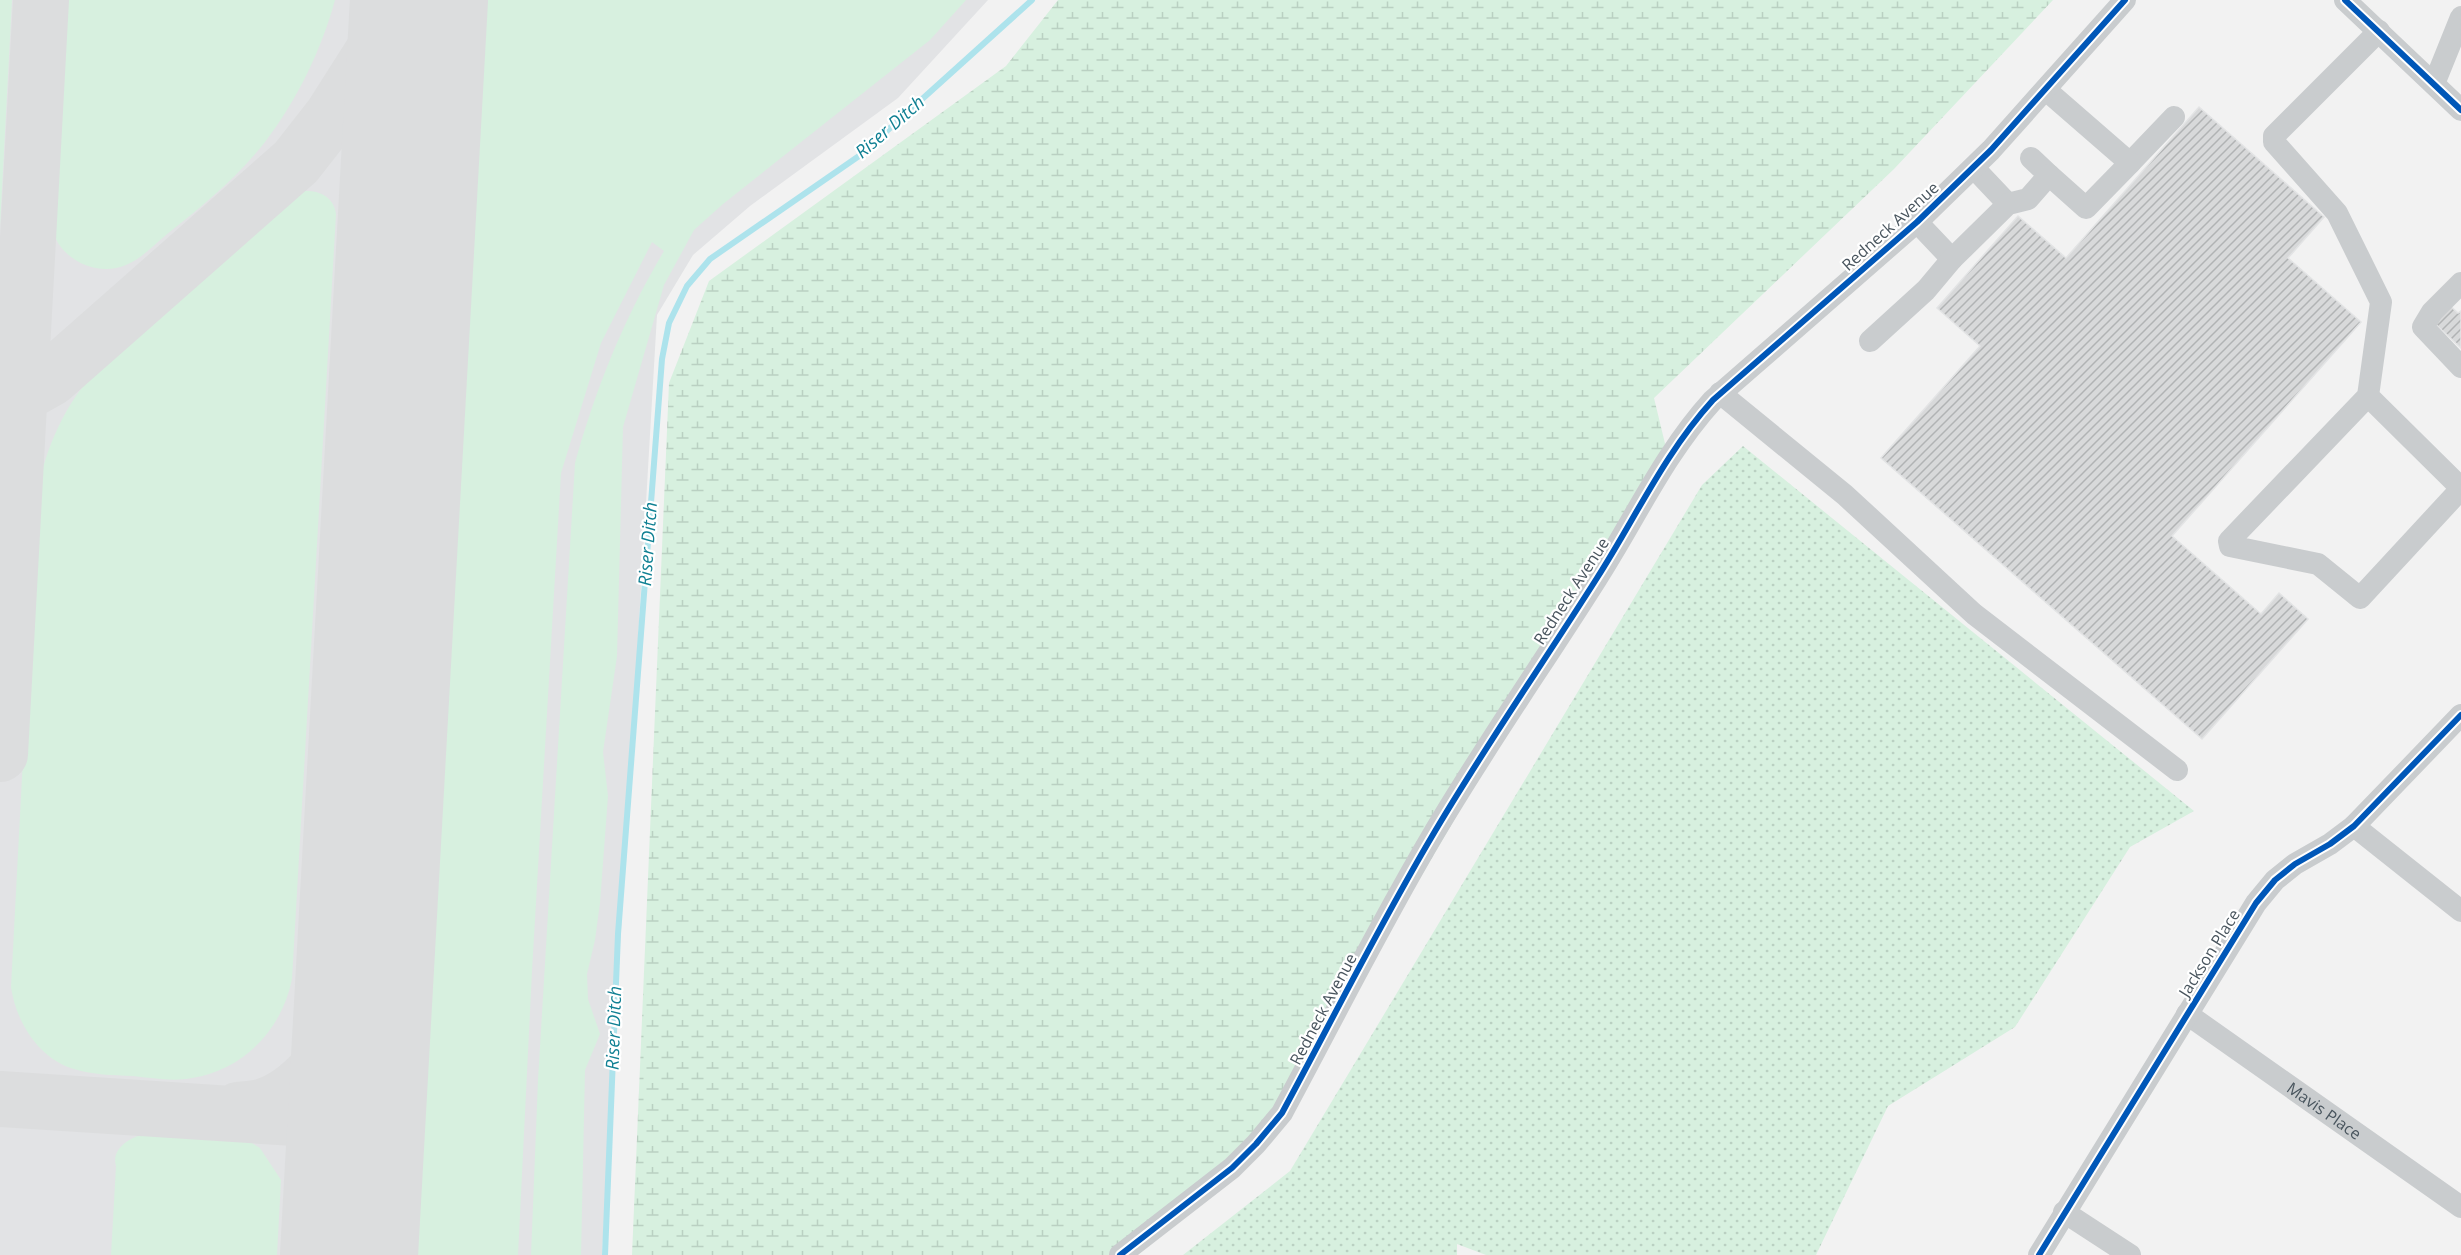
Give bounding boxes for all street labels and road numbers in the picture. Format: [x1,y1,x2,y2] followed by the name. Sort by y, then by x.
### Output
[1837,177,1943,275] street label: Redneck Avenue
[1528,533,1614,649] street label: Redneck Avenue
[2172,905,2245,1003] street label: Jackson Place
[1284,949,1362,1069] street label: Redneck Avenue
[2283,1077,2366,1145] street label: Mavis Place

